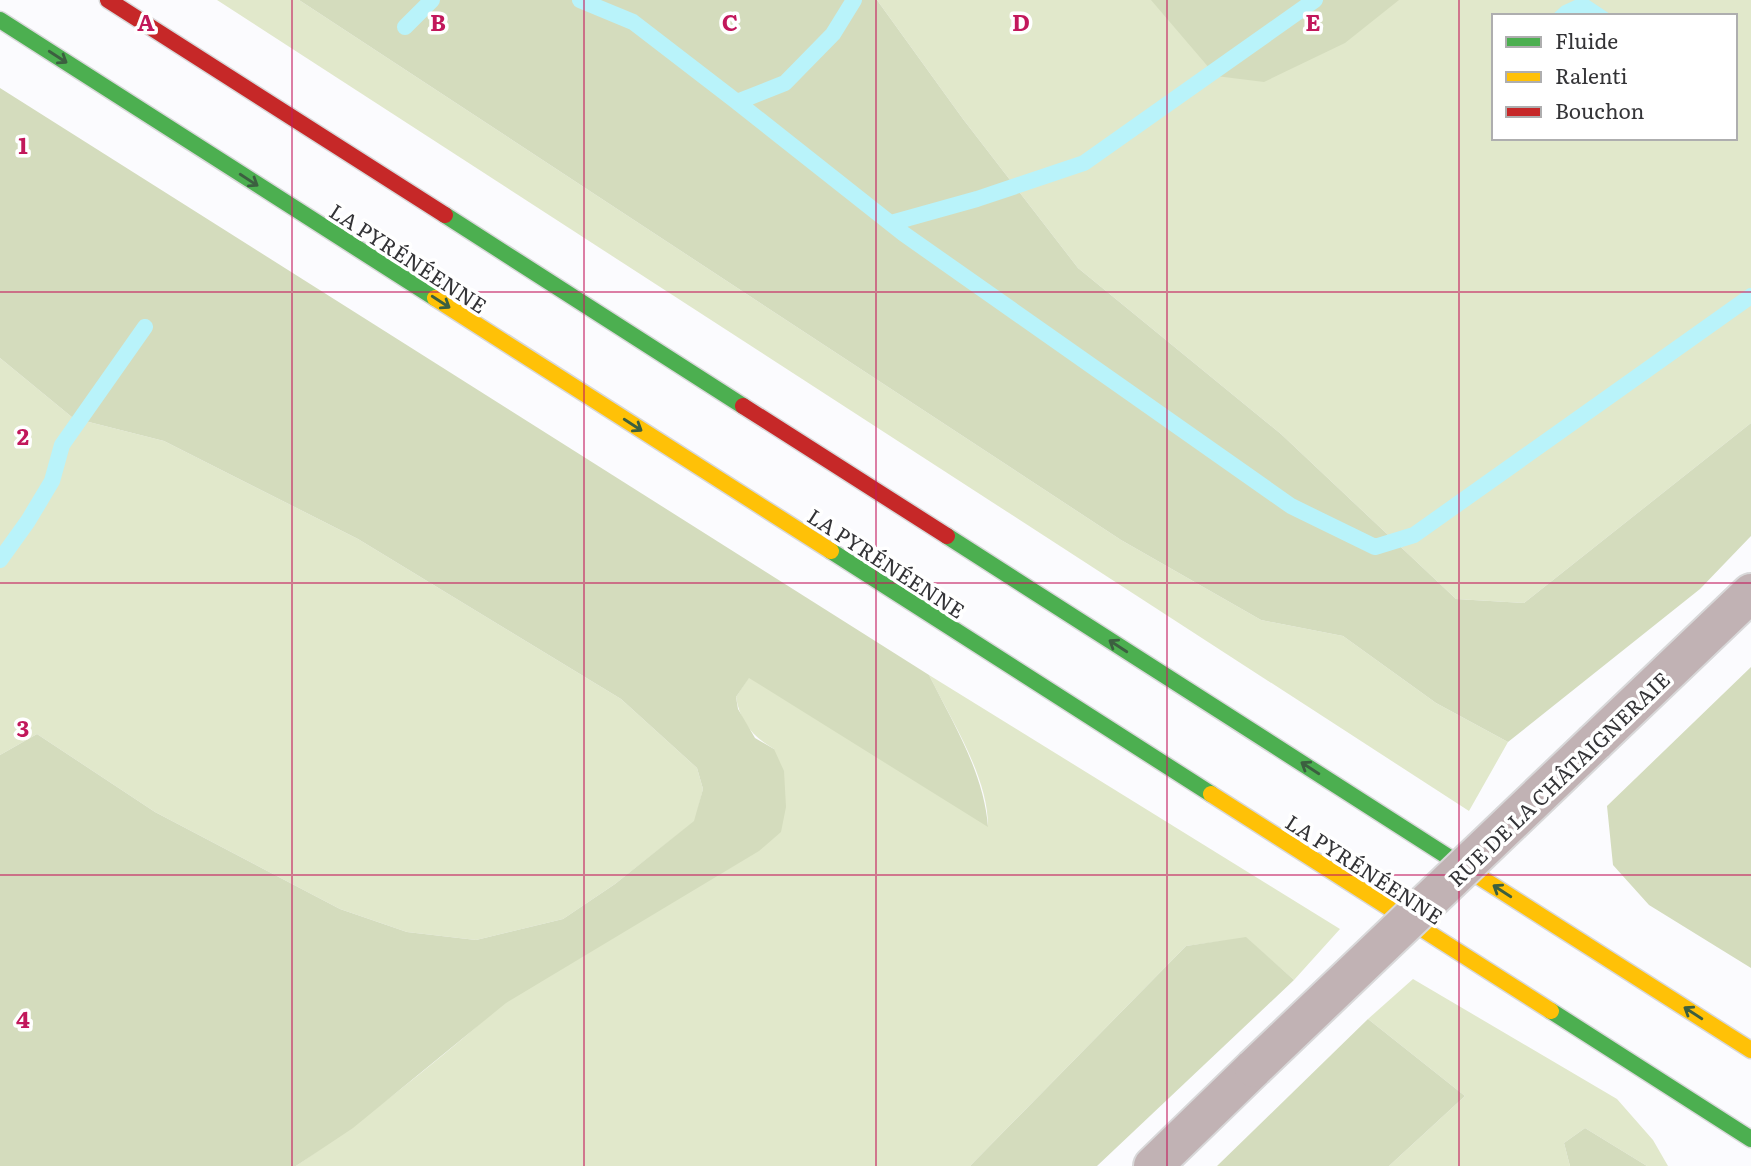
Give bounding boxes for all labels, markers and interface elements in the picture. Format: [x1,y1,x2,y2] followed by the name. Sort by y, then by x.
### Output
[137,4,155,38] text: A
[430,4,446,38] text: B
[722,4,738,38] text: C
[1012,4,1030,38] text: D
[1305,4,1321,38] text: E
[1492,14,1737,140] legend
[1555,24,1618,55] text: Fluide
[47,51,67,65] one-way arrow
[1555,59,1628,90] text: Ralenti
[1555,94,1645,125] text: Bouchon
[18,127,28,161] text: 1
[239,173,259,187] one-way arrow
[324,194,494,320] street label: LA PYRÉNÉENNE
[431,295,450,310] one-way arrow
[17,418,29,452] text: 2
[622,418,642,432] one-way arrow
[802,499,972,625] street label: LA PYRÉNÉENNE
[1109,638,1129,652] one-way arrow
[1440,663,1676,893] street label: RUE DE LA CHÂTAIGNERAIE
[17,710,29,744] text: 3
[1301,761,1320,776] one-way arrow
[1280,805,1450,931] street label: LA PYRÉNÉENNE
[1492,883,1512,897] one-way arrow
[16,1001,30,1035] text: 4
[1684,1006,1704,1020] one-way arrow

